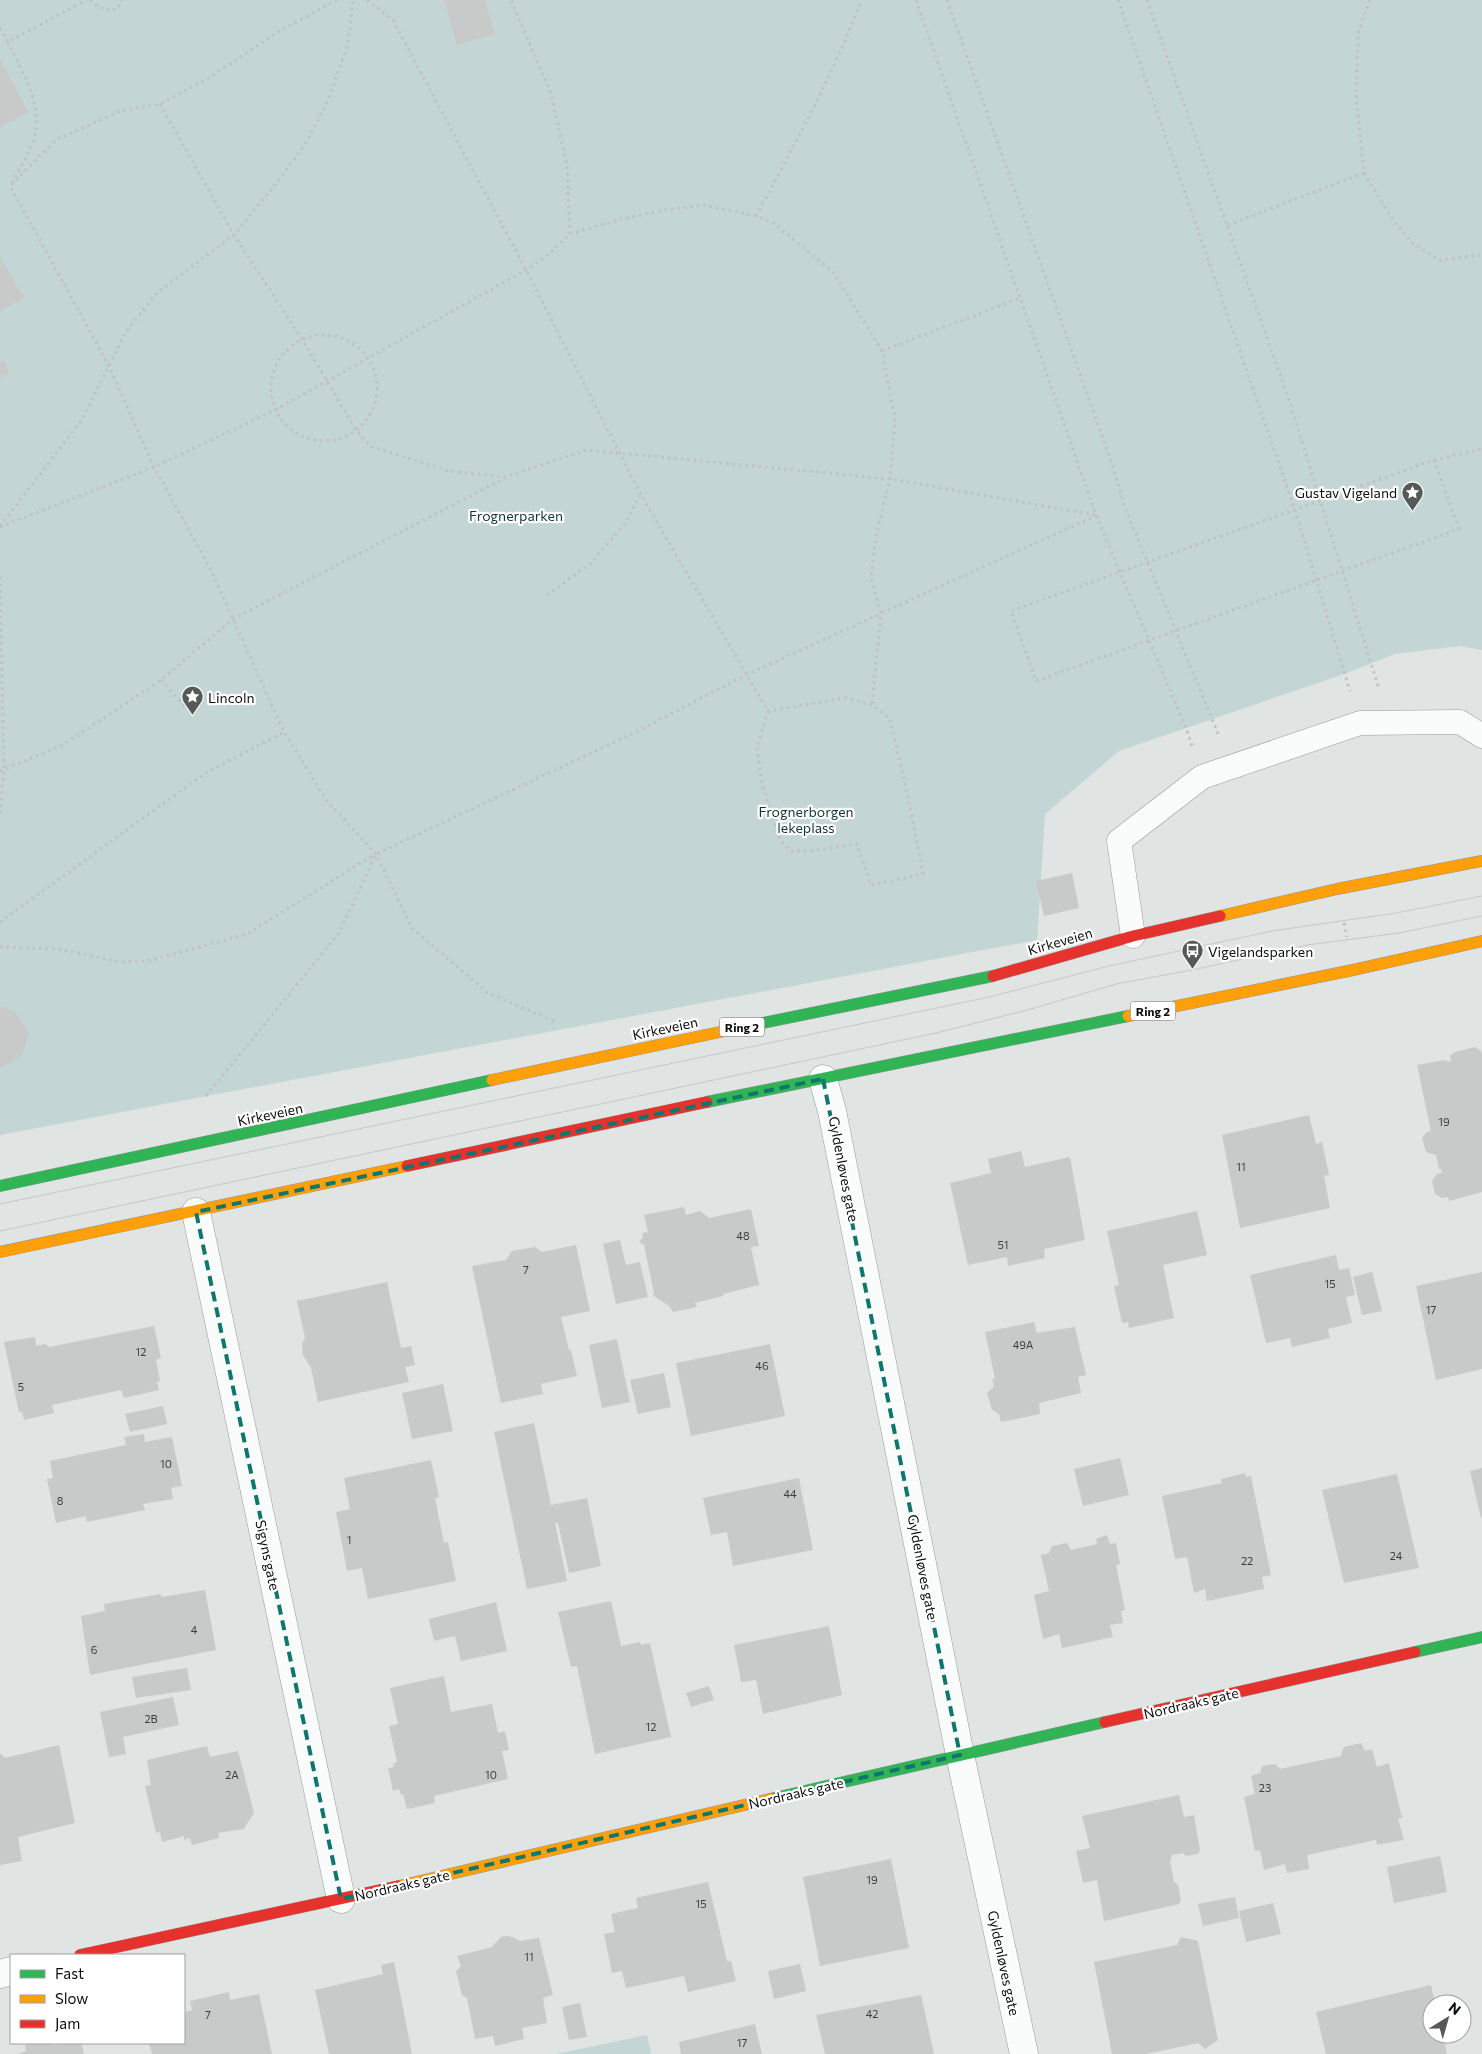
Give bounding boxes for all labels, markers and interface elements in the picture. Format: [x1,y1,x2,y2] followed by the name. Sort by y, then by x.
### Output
[1401,480,1425,511] place icon: Gustav Vigeland
[1295,484,1397,501] place label: Gustav Vigeland
[469,507,563,524] park label: Frognerparken
[180,685,204,716] place icon: Lincoln
[208,689,255,706] place label: Lincoln
[758,803,854,836] park label: Frognerborgen lekeplass
[1026,924,1094,958] street label: Kirkeveien
[1180,939,1204,970] bus stop icon: Vigelandsparken
[1208,943,1313,960] place label: Vigelandsparken
[1130,1001,1176,1020] road number: Ring 2
[631,1013,699,1043] street label: Kirkeveien
[720,1018,764,1036] road number: Ring 2
[236,1099,304,1129] street label: Kirkeveien
[825,1115,863,1223] street label: Gyldenløves gate
[1438,1115,1450,1128] house number: 19
[1236,1160,1246,1173] house number: 11
[736,1229,750,1242] house number: 48
[997,1238,1009,1251] house number: 51
[523,1263,529,1276] house number: 7
[1324,1277,1336,1290] house number: 15
[1426,1303,1436,1316] house number: 17
[1013,1338,1034,1351] house number: 49A
[136,1345,146,1358] house number: 12
[755,1359,769,1372] house number: 46
[18,1380,24,1393] house number: 5
[160,1457,172,1470] house number: 10
[783,1487,797,1500] house number: 44
[57,1494,64,1507] house number: 8
[904,1513,942,1621] street label: Gyldenløves gate
[252,1518,284,1592] street label: Sigyns gate
[347,1533,351,1546] house number: 1
[1390,1549,1403,1562] house number: 24
[1241,1554,1253,1567] house number: 22
[191,1623,198,1636] house number: 4
[91,1643,98,1656] house number: 6
[1142,1684,1240,1722] street label: Nordraaks gate
[144,1712,158,1725] house number: 2B
[646,1720,656,1733] house number: 12
[225,1768,239,1781] house number: 2A
[485,1768,497,1781] house number: 10
[747,1774,845,1812] street label: Nordraaks gate
[1259,1781,1271,1794] house number: 23
[353,1866,451,1904] street label: Nordraaks gate
[866,1873,878,1886] house number: 19
[695,1897,707,1910] house number: 15
[985,1909,1023,2017] street label: Gyldenløves gate
[524,1950,534,1963] house number: 11
[10,1954,185,2044] legend
[55,1964,84,1982] text: Fast
[55,1989,88,2007] text: Slow
[1422,1994,1472,2044] north arrow
[1446,1998,1464,2018] text: N
[866,2007,878,2020] house number: 42
[205,2008,211,2021] house number: 7
[55,2014,80,2032] text: Jam
[737,2036,747,2049] house number: 17

